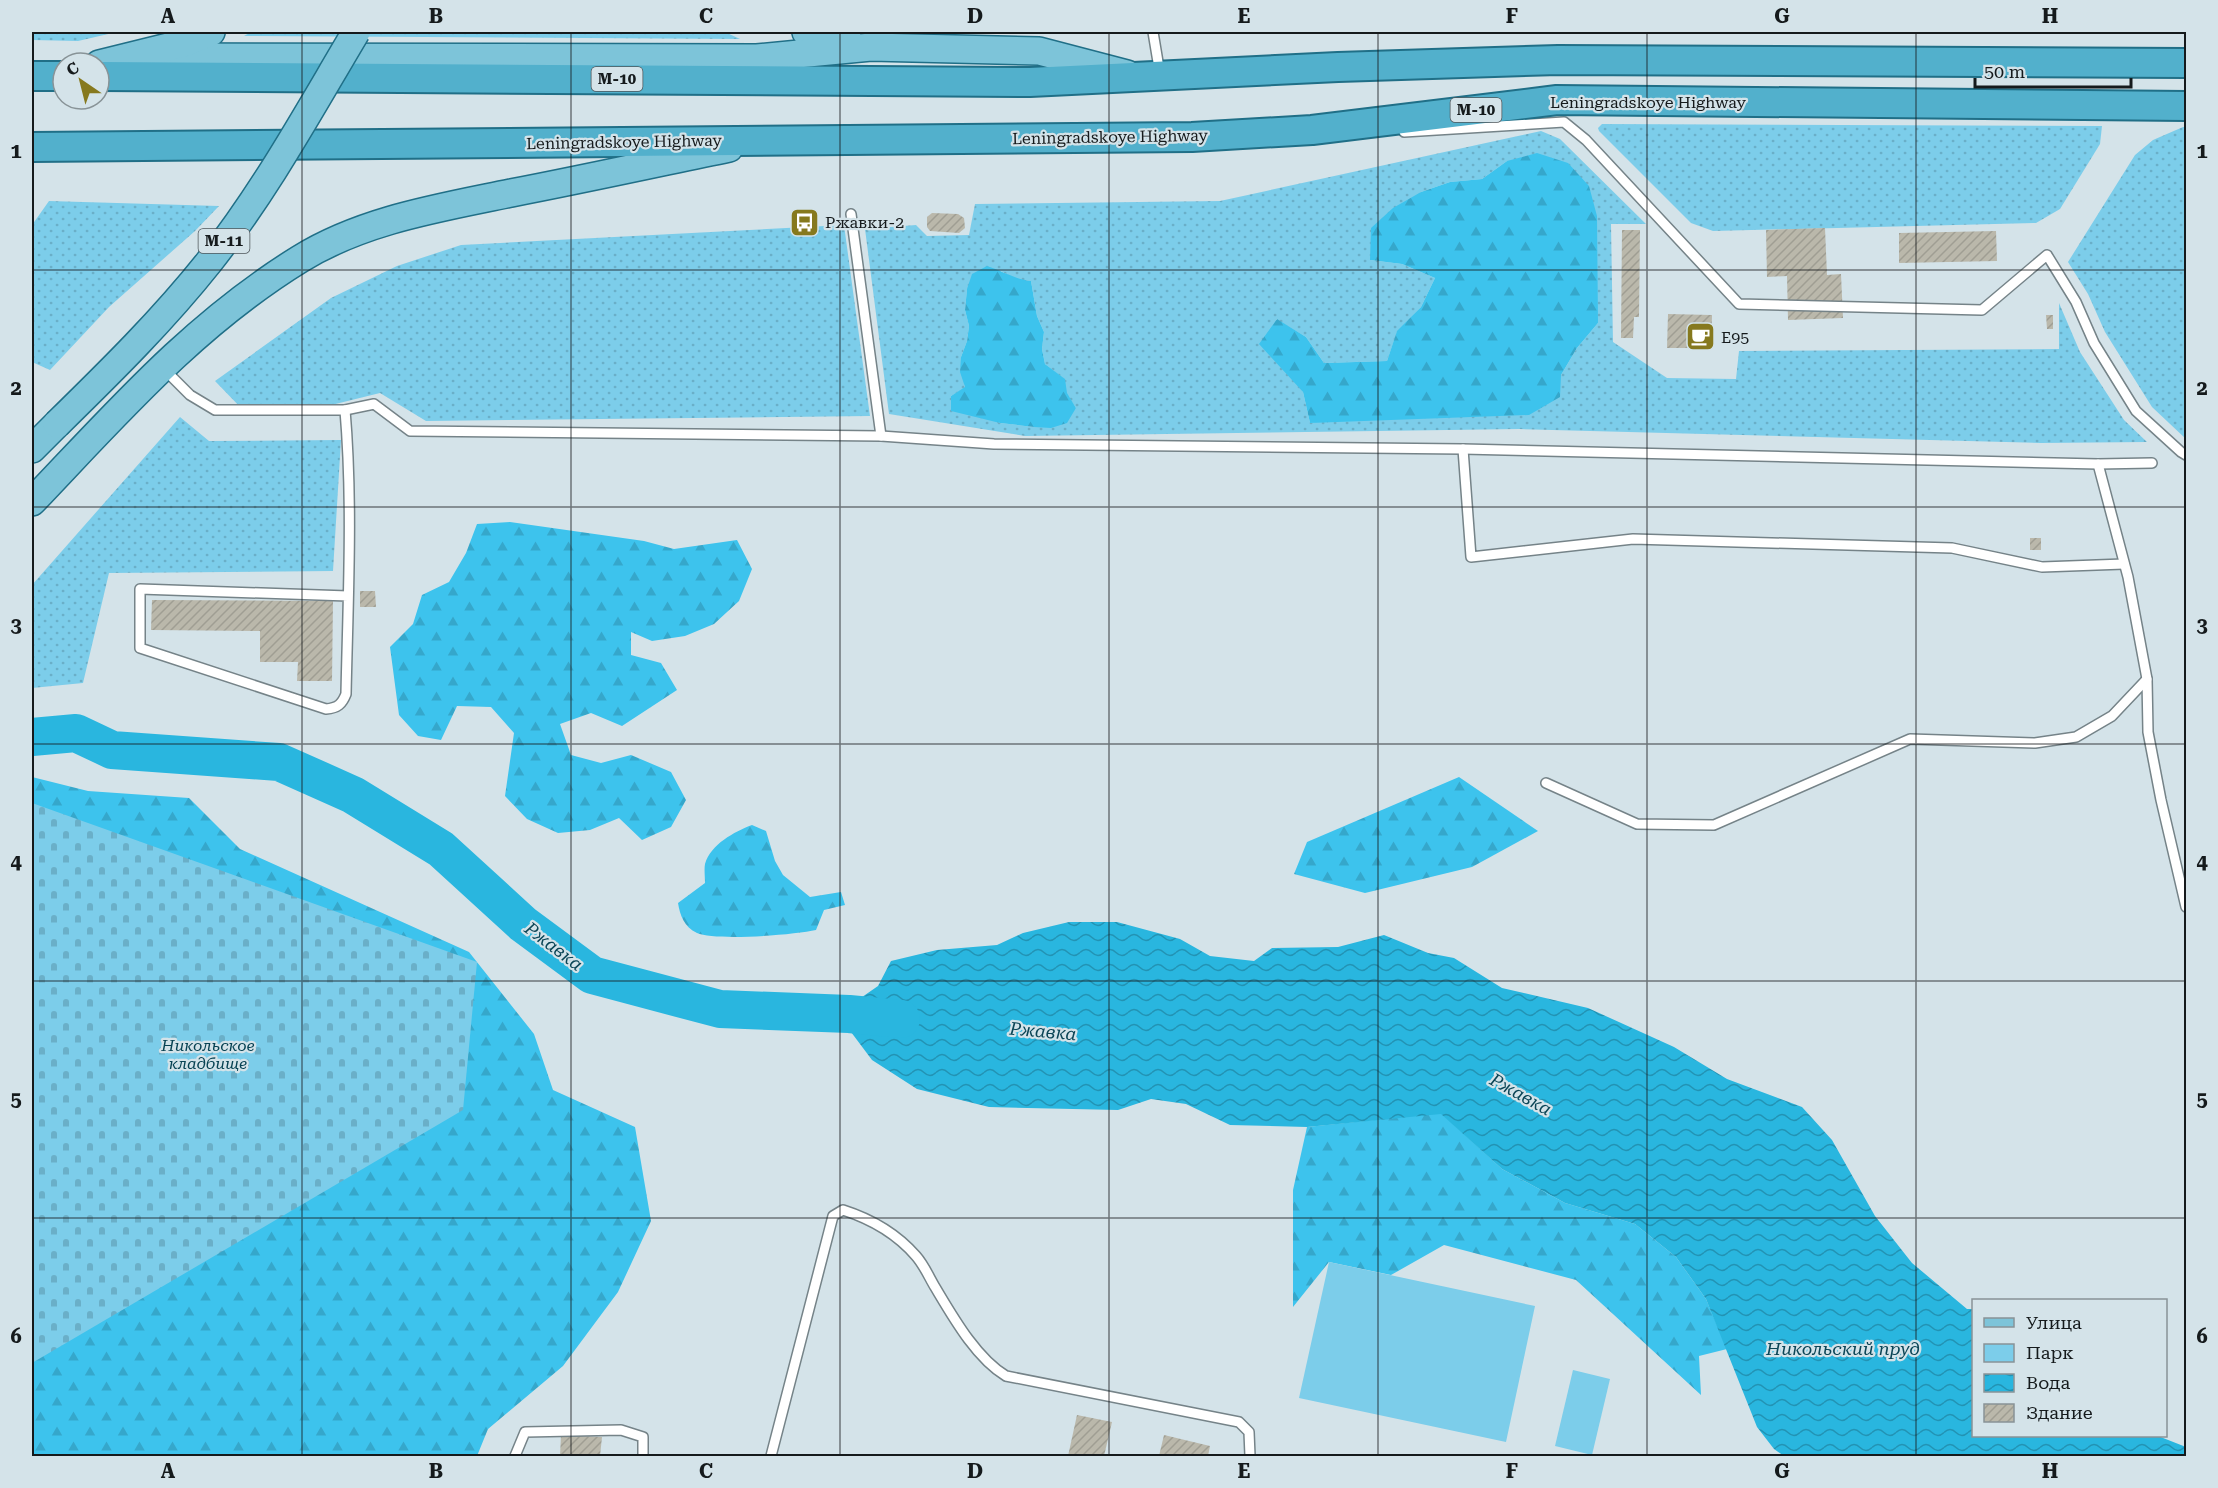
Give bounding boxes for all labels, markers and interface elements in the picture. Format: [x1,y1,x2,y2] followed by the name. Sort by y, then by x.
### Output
[161,4,176,28] text: A
[429,4,443,28] text: B
[699,4,713,28] text: C
[967,4,983,28] text: D
[1238,4,1251,28] text: E
[1506,4,1518,28] text: F
[1774,4,1790,28] text: G
[2042,4,2058,28] text: H
[51,51,111,111] north arrow
[1975,51,2131,89] scale bar
[63,58,83,80] text: С
[1984,61,2025,82] text: 50 m
[592,67,642,91] road number: М-10
[1550,93,1747,112] street label: Leningradskoye Highway
[1450,98,1502,122] road number: М-10
[1012,126,1209,148] street label: Leningradskoye Highway
[526,131,723,153] street label: Leningradskoye Highway
[10,139,22,163] text: 1
[2196,139,2208,163] text: 1
[788,206,820,238] bus stop icon: Ржавки-2
[825,213,904,232] place label: Ржавки-2
[198,229,250,253] road number: М-11
[1684,321,1716,353] cafe icon: E95
[1721,328,1749,347] place label: E95
[10,376,22,400] text: 2
[2196,376,2208,400] text: 2
[10,613,22,637] text: 3
[2196,613,2208,637] text: 3
[10,850,22,874] text: 4
[2196,850,2208,874] text: 4
[520,917,587,975] water label: Ржавка
[1008,1018,1078,1044] water label: Ржавка
[160,1036,255,1073] park label: Никольское кладбище
[1486,1068,1556,1120] water label: Ржавка
[10,1087,22,1111] text: 5
[2196,1087,2208,1111] text: 5
[1972,1299,2167,1437] legend
[2026,1312,2082,1333] text: Улица
[10,1324,22,1348] text: 6
[2196,1324,2208,1348] text: 6
[1765,1338,1920,1359] water label: Никольский пруд
[2026,1342,2074,1363] text: Парк
[2026,1372,2070,1393] text: Вода
[2026,1402,2093,1423] text: Здание
[161,1459,176,1483] text: A
[429,1459,443,1483] text: B
[699,1459,713,1483] text: C
[967,1459,983,1483] text: D
[1238,1459,1251,1483] text: E
[1506,1459,1518,1483] text: F
[1774,1459,1790,1483] text: G
[2042,1459,2058,1483] text: H

